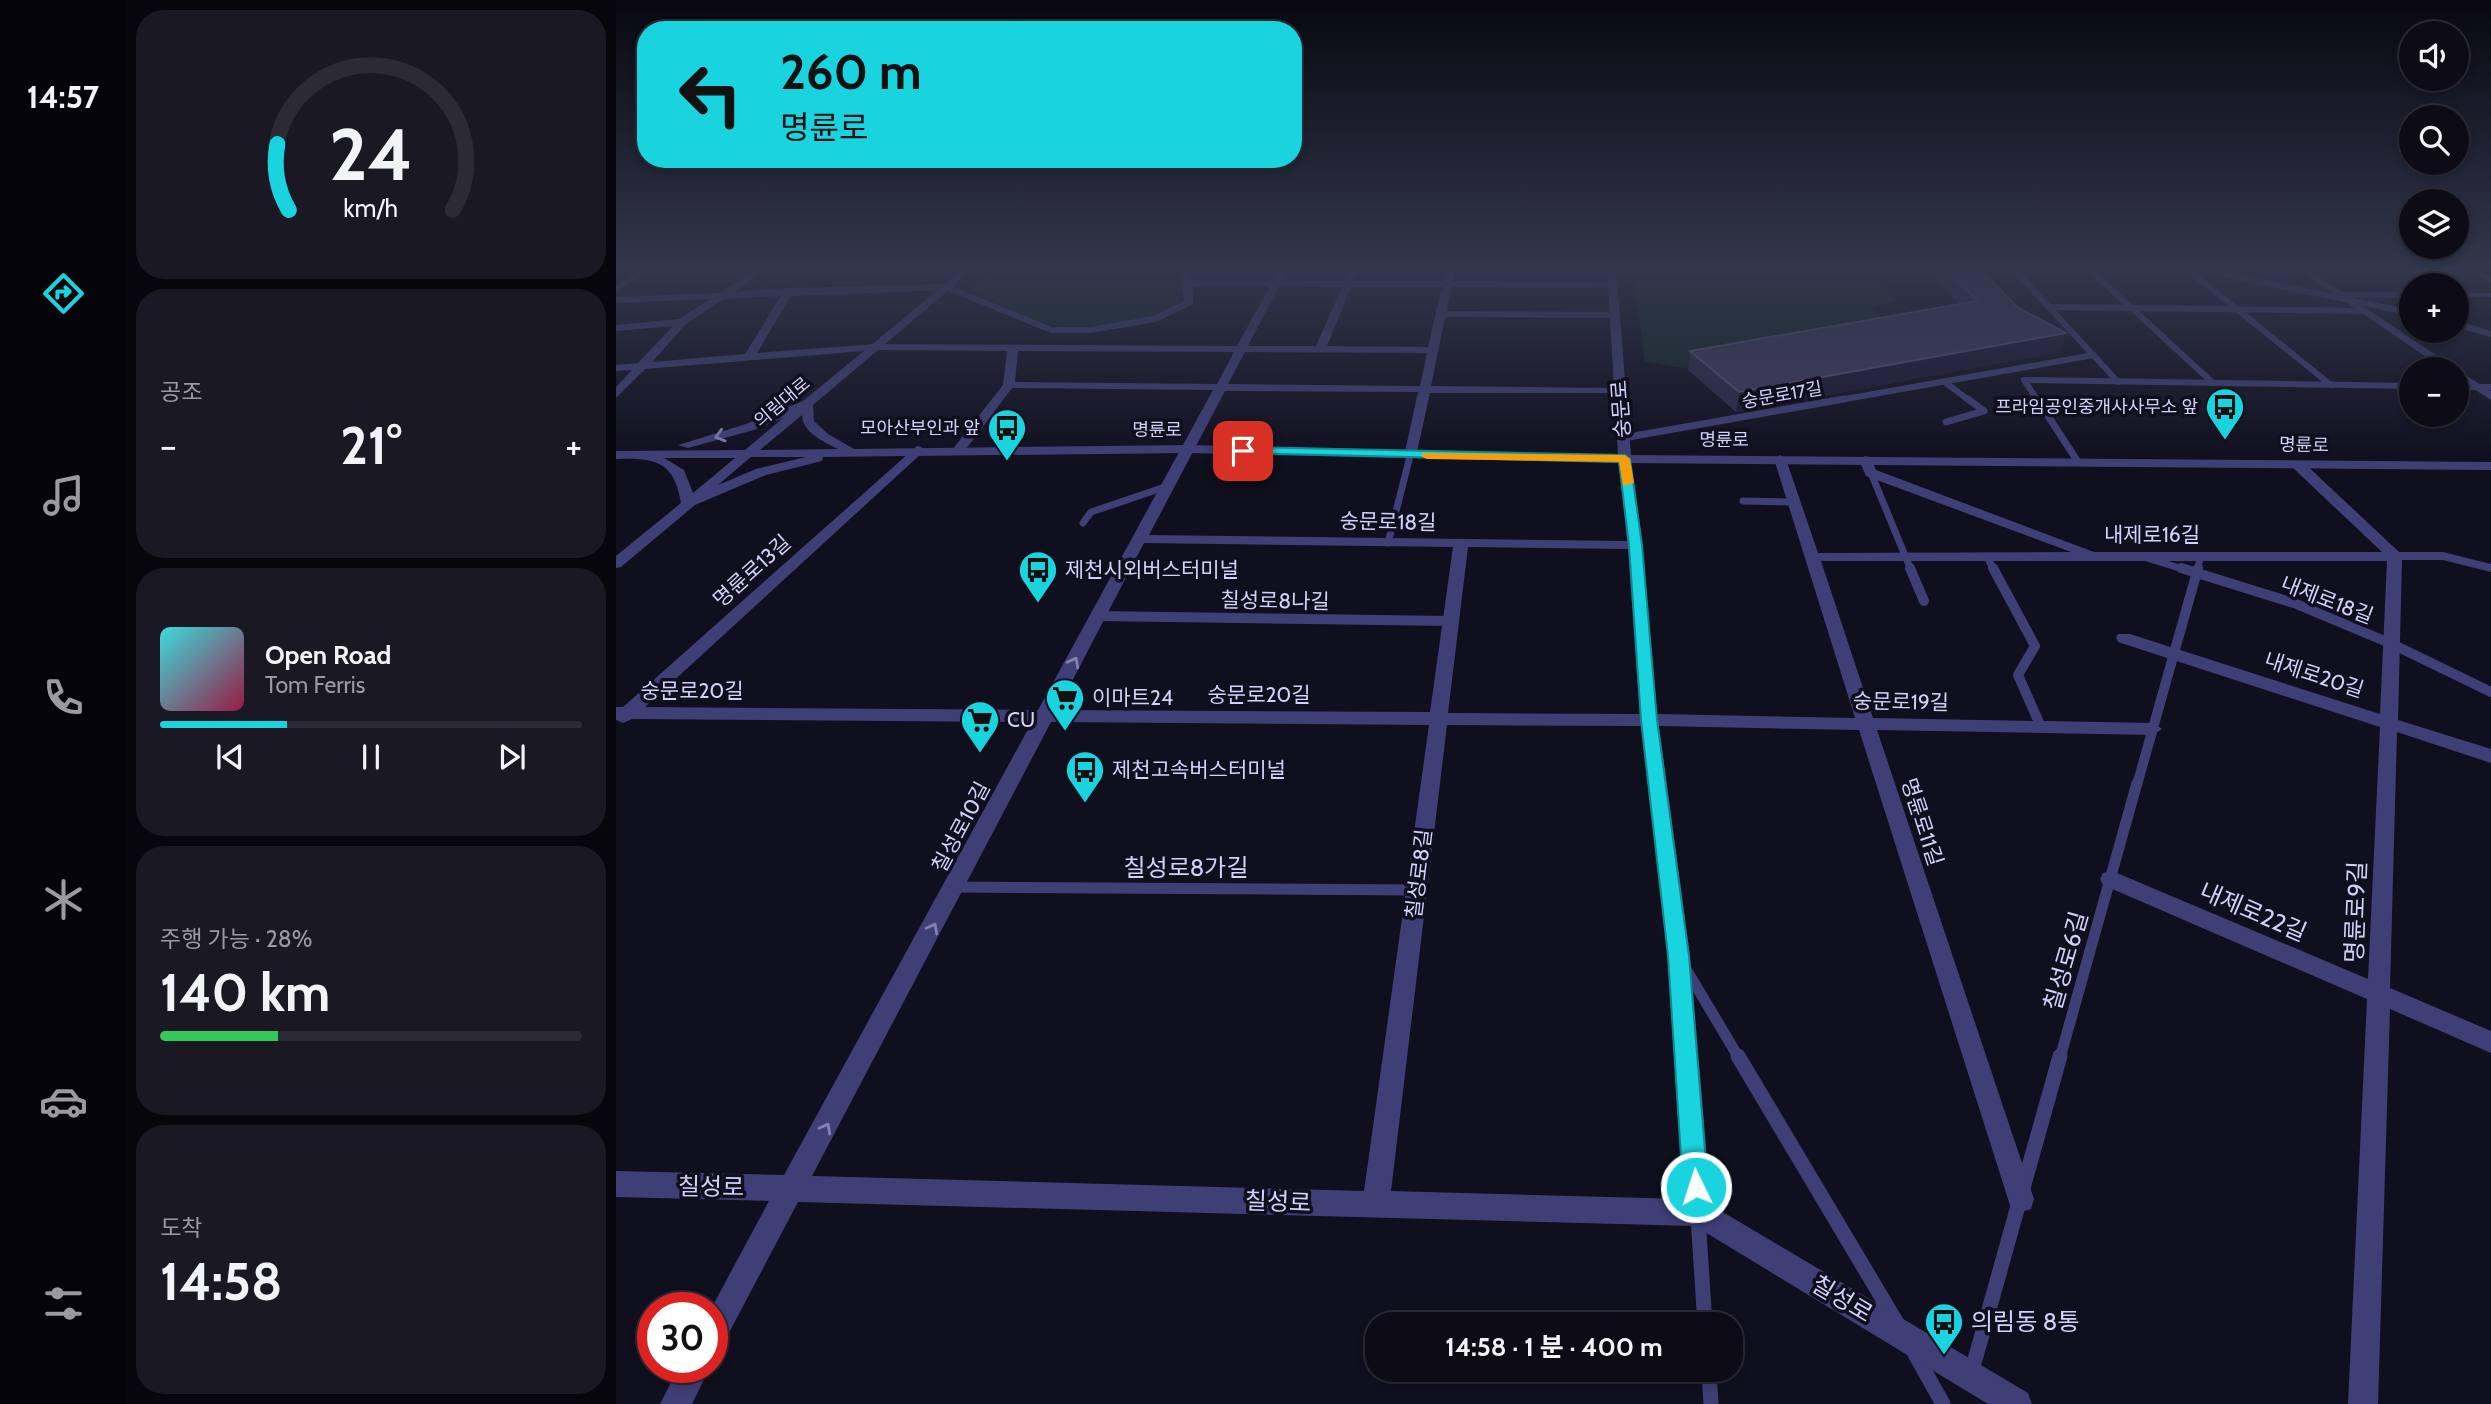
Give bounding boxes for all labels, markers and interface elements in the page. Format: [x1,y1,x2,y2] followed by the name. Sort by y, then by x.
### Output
[2399,21,2469,427] map controls
[2399,21,2469,91] button: sound
[780,42,922,101] text: 260 m
[665,49,756,140] icon: left
[27,77,99,116] text: 14:57
[2399,105,2469,175] button: search
[780,108,868,147] text: 명륜로
[329,111,413,199] text: 24
[2399,189,2469,259] button: layers
[344,193,398,223] text: km/h
[39,269,88,318] icon: directions
[2399,273,2469,343] button: +
[2399,357,2469,427] button: −
[750,372,814,432] street label: 의림대로
[1740,377,1824,413] street label: 숭문로17길
[160,378,202,406] text: 공조
[1606,379,1635,439] street label: 숭문로
[2204,386,2246,441] bus stop icon: 프라임공인중개사사무소 앞
[1995,396,2198,418] place label: 프라임공인중개사사무소 앞
[986,407,1028,462] bus stop icon: 모아산부인과 앞
[340,414,402,477] text: 21°
[860,417,980,439] place label: 모아산부인과 앞
[1132,419,1182,441] street label: 명륜로
[1213,421,1273,481] pin
[160,422,177,469] text: −
[565,422,582,469] text: +
[714,428,726,443] one-way arrow
[1699,429,1749,451] street label: 명륜로
[1224,432,1262,470] icon: arrive
[2279,434,2329,456] street label: 명륜로
[39,471,88,520] icon: music
[1339,508,1437,535] street label: 숭문로18길
[2104,522,2200,547] street label: 내제로16길
[708,529,796,612] street label: 명륜로13길
[1017,549,1059,604] bus stop icon: 제천시외버스터미널
[1065,557,1239,582] place label: 제천시외버스터미널
[2277,571,2377,629] street label: 내제로18길
[1220,587,1330,614] street label: 칠성로8나길
[265,639,391,671] text: Open Road
[2261,647,2367,702] street label: 내제로20길
[1066,657,1080,669] one-way arrow
[265,671,365,699] text: Tom Ferris
[39,673,88,722] icon: phone
[1044,677,1086,732] supermarket icon: 이마트24
[641,678,743,703] street label: 숭문로20길
[1208,682,1310,707] street label: 숭문로20길
[1092,685,1173,710] place label: 이마트24
[1853,688,1949,715] street label: 숭문로19길
[959,699,1001,754] supermarket icon: CU
[1007,707,1035,732] place label: CU
[211,738,249,776] icon: previous
[352,738,390,776] icon: pause
[493,738,531,776] icon: next
[1064,749,1106,804] bus stop icon: 제천고속버스터미널
[1112,757,1286,782] place label: 제천고속버스터미널
[1897,775,1948,869] street label: 명륜로11길
[926,777,995,876] street label: 칠성로10길
[1401,828,1436,920] street label: 칠성로8길
[1124,853,1248,882] street label: 칠성로8가길
[2339,861,2372,963] street label: 명륜로9길
[39,875,88,924] icon: climate
[2195,876,2311,947] street label: 내제로22길
[2038,908,2094,1014] street label: 칠성로6길
[924,922,938,935] one-way arrow
[160,925,312,953] text: 주행 가능 · 28%
[160,961,330,1024] text: 140 km
[39,1077,88,1126] icon: car
[817,1123,831,1136] one-way arrow
[1659,1150,1733,1224] position arrow
[678,1171,744,1202] street label: 칠성로
[1244,1186,1312,1217] street label: 칠성로
[160,1214,202,1242] text: 도착
[160,1250,282,1313] text: 14:58
[1806,1269,1878,1328] street label: 칠성로
[39,1279,88,1328] icon: filters
[637,1292,728,1383] speed limit sign: 30
[1923,1301,1965,1356] bus stop icon: 의림동 8통
[1971,1307,2079,1336] place label: 의림동 8통
[1445,1331,1663,1363] text: 14:58 · 1 분 · 400 m

